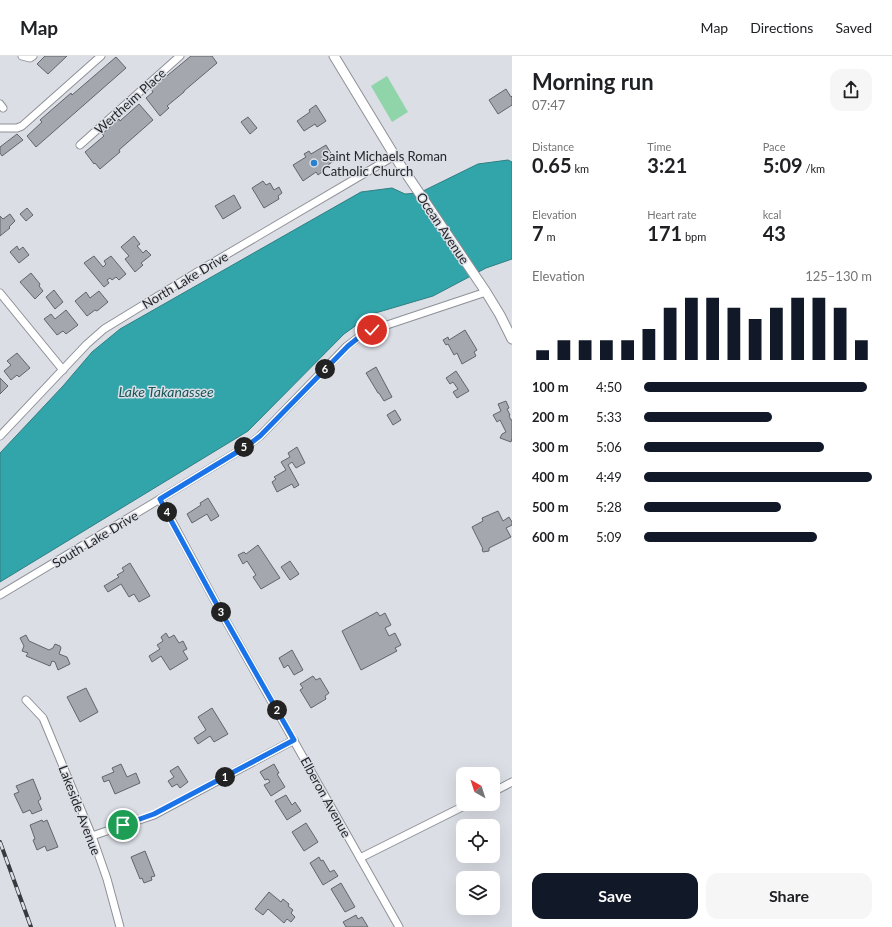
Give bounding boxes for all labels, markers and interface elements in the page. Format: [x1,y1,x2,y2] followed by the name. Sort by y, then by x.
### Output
[20,16,58,39] text: Map
[701,19,728,36] text: Map
[750,19,813,36] text: Directions
[835,19,872,36] text: Saved
[91,65,169,137] street label: Wertheim Place
[532,68,654,95] text: Morning run
[830,69,872,111] button: share
[532,97,565,113] text: 07:47
[532,140,574,153] text: Distance
[647,140,671,153] text: Time
[763,140,786,153] text: Pace
[322,148,447,179] place label: Saint Michaels Roman Catholic Church
[532,153,572,177] text: 0.65
[647,153,687,177] text: 3:21
[763,153,803,177] text: 5:09
[309,158,319,168] marker: Saint Michaels Roman Catholic Church
[572,162,589,175] text: km
[803,162,825,175] text: /km
[413,189,473,267] street label: Ocean Avenue
[532,208,577,221] text: Elevation
[647,208,697,221] text: Heart rate
[763,208,781,221] text: kcal
[532,221,544,245] text: 7
[647,221,682,245] text: 171
[763,221,786,245] text: 43
[544,230,555,243] text: m
[682,230,706,243] text: bpm
[139,248,231,312] street label: North Lake Drive
[532,268,585,284] text: Elevation
[805,268,872,284] text: 125–130 m
[355,313,389,347] pin
[361,319,383,341] icon: check
[315,359,335,379] pin: 6
[322,362,328,375] text: 6
[532,379,569,395] text: 100 m
[596,379,622,395] text: 4:50
[118,383,214,400] water label: Lake Takanassee
[532,409,569,425] text: 200 m
[596,409,622,425] text: 5:33
[234,437,254,457] pin: 5
[532,439,569,455] text: 300 m
[596,439,622,455] text: 5:06
[241,440,247,453] text: 5
[532,469,569,485] text: 400 m
[596,469,622,485] text: 4:49
[532,499,569,515] text: 500 m
[596,499,622,515] text: 5:28
[157,502,177,522] pin: 4
[164,505,170,518] text: 4
[49,507,141,571] street label: South Lake Drive
[532,529,569,545] text: 600 m
[596,529,622,545] text: 5:09
[211,602,231,622] pin: 3
[218,605,224,618] text: 3
[267,700,287,720] pin: 2
[274,703,280,716] text: 2
[297,754,355,840] street label: Elberon Avenue
[55,763,105,857] street label: Lakeside Avenue
[215,767,235,787] pin: 1
[456,767,500,811] north arrow
[456,767,500,915] map controls
[222,770,228,783] text: 1
[106,808,140,842] pin
[112,814,134,836] icon: arrive
[456,819,500,863] button: locate
[456,871,500,915] button: layers
[532,873,698,919] button: Save
[706,873,872,919] button: Share

